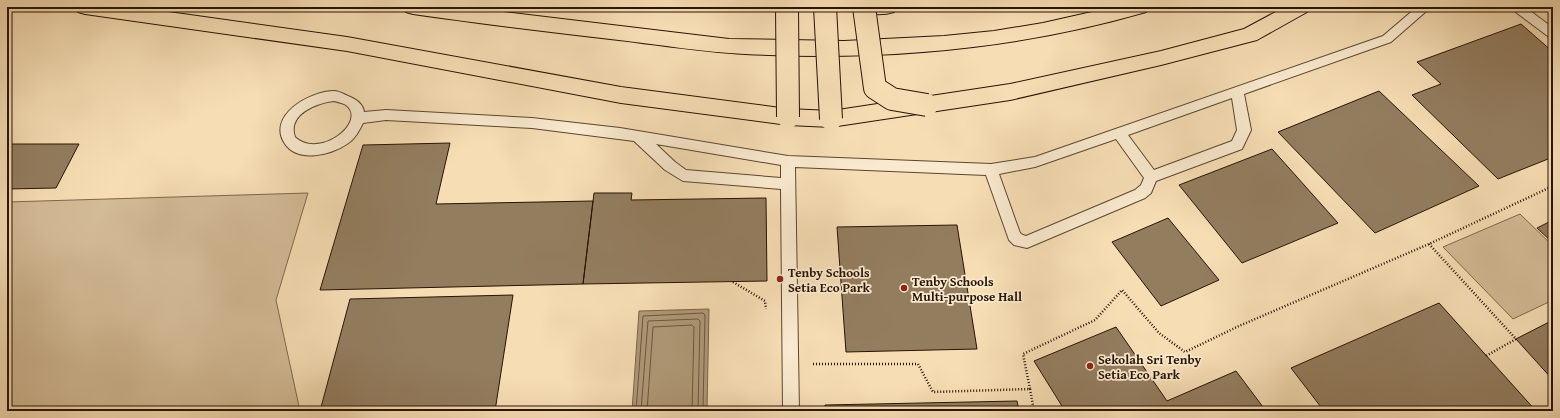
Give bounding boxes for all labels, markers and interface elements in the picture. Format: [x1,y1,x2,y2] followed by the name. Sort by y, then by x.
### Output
[788,263,871,297] place label: Tenby Schools Setia Eco Park
[912,272,1022,306] place label: Tenby Schools Multi-purpose Hall
[775,274,785,284] marker: Tenby Schools Setia Eco Park
[899,283,909,293] marker: Tenby Schools Multi-purpose Hall
[1098,350,1202,384] place label: Sekolah Sri Tenby Setia Eco Park
[1085,361,1095,371] marker: Sekolah Sri Tenby Setia Eco Park

